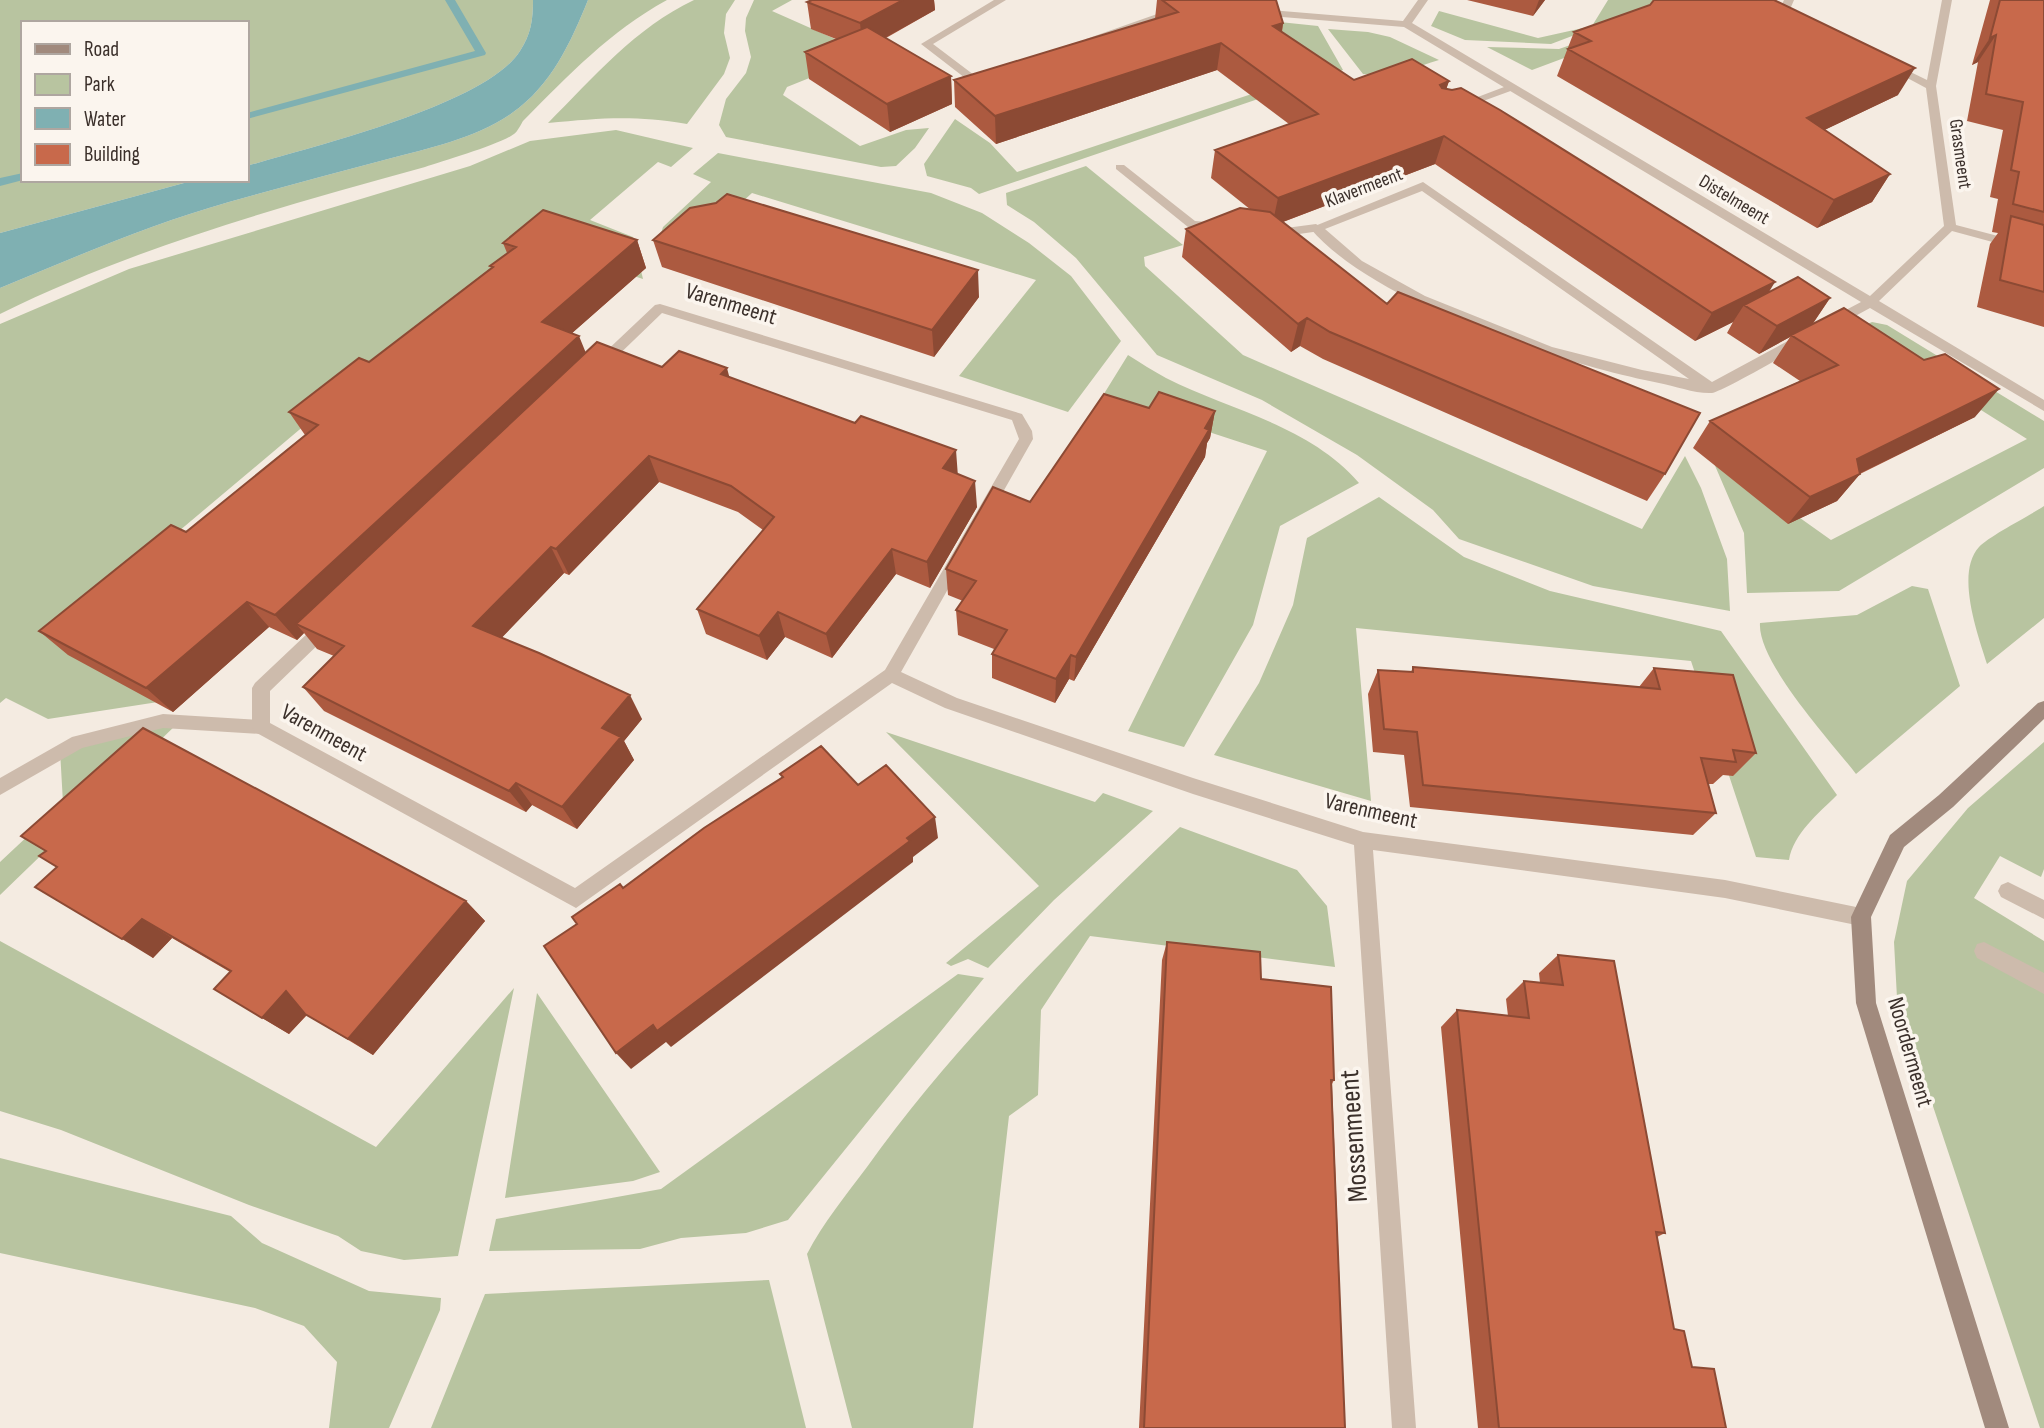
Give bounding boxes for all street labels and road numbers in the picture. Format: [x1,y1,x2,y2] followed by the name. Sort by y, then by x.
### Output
[1944,118,1976,191] street label: Grasmeent
[1322,163,1406,213] street label: Klavermeent
[1695,170,1774,230] street label: Distelmeent
[682,277,780,331] street label: Varenmeent
[276,698,372,768] street label: Varenmeent
[1322,787,1420,835] street label: Varenmeent
[1881,994,1939,1110] street label: Noordermeent
[1333,1069,1375,1203] street label: Mossenmeent

